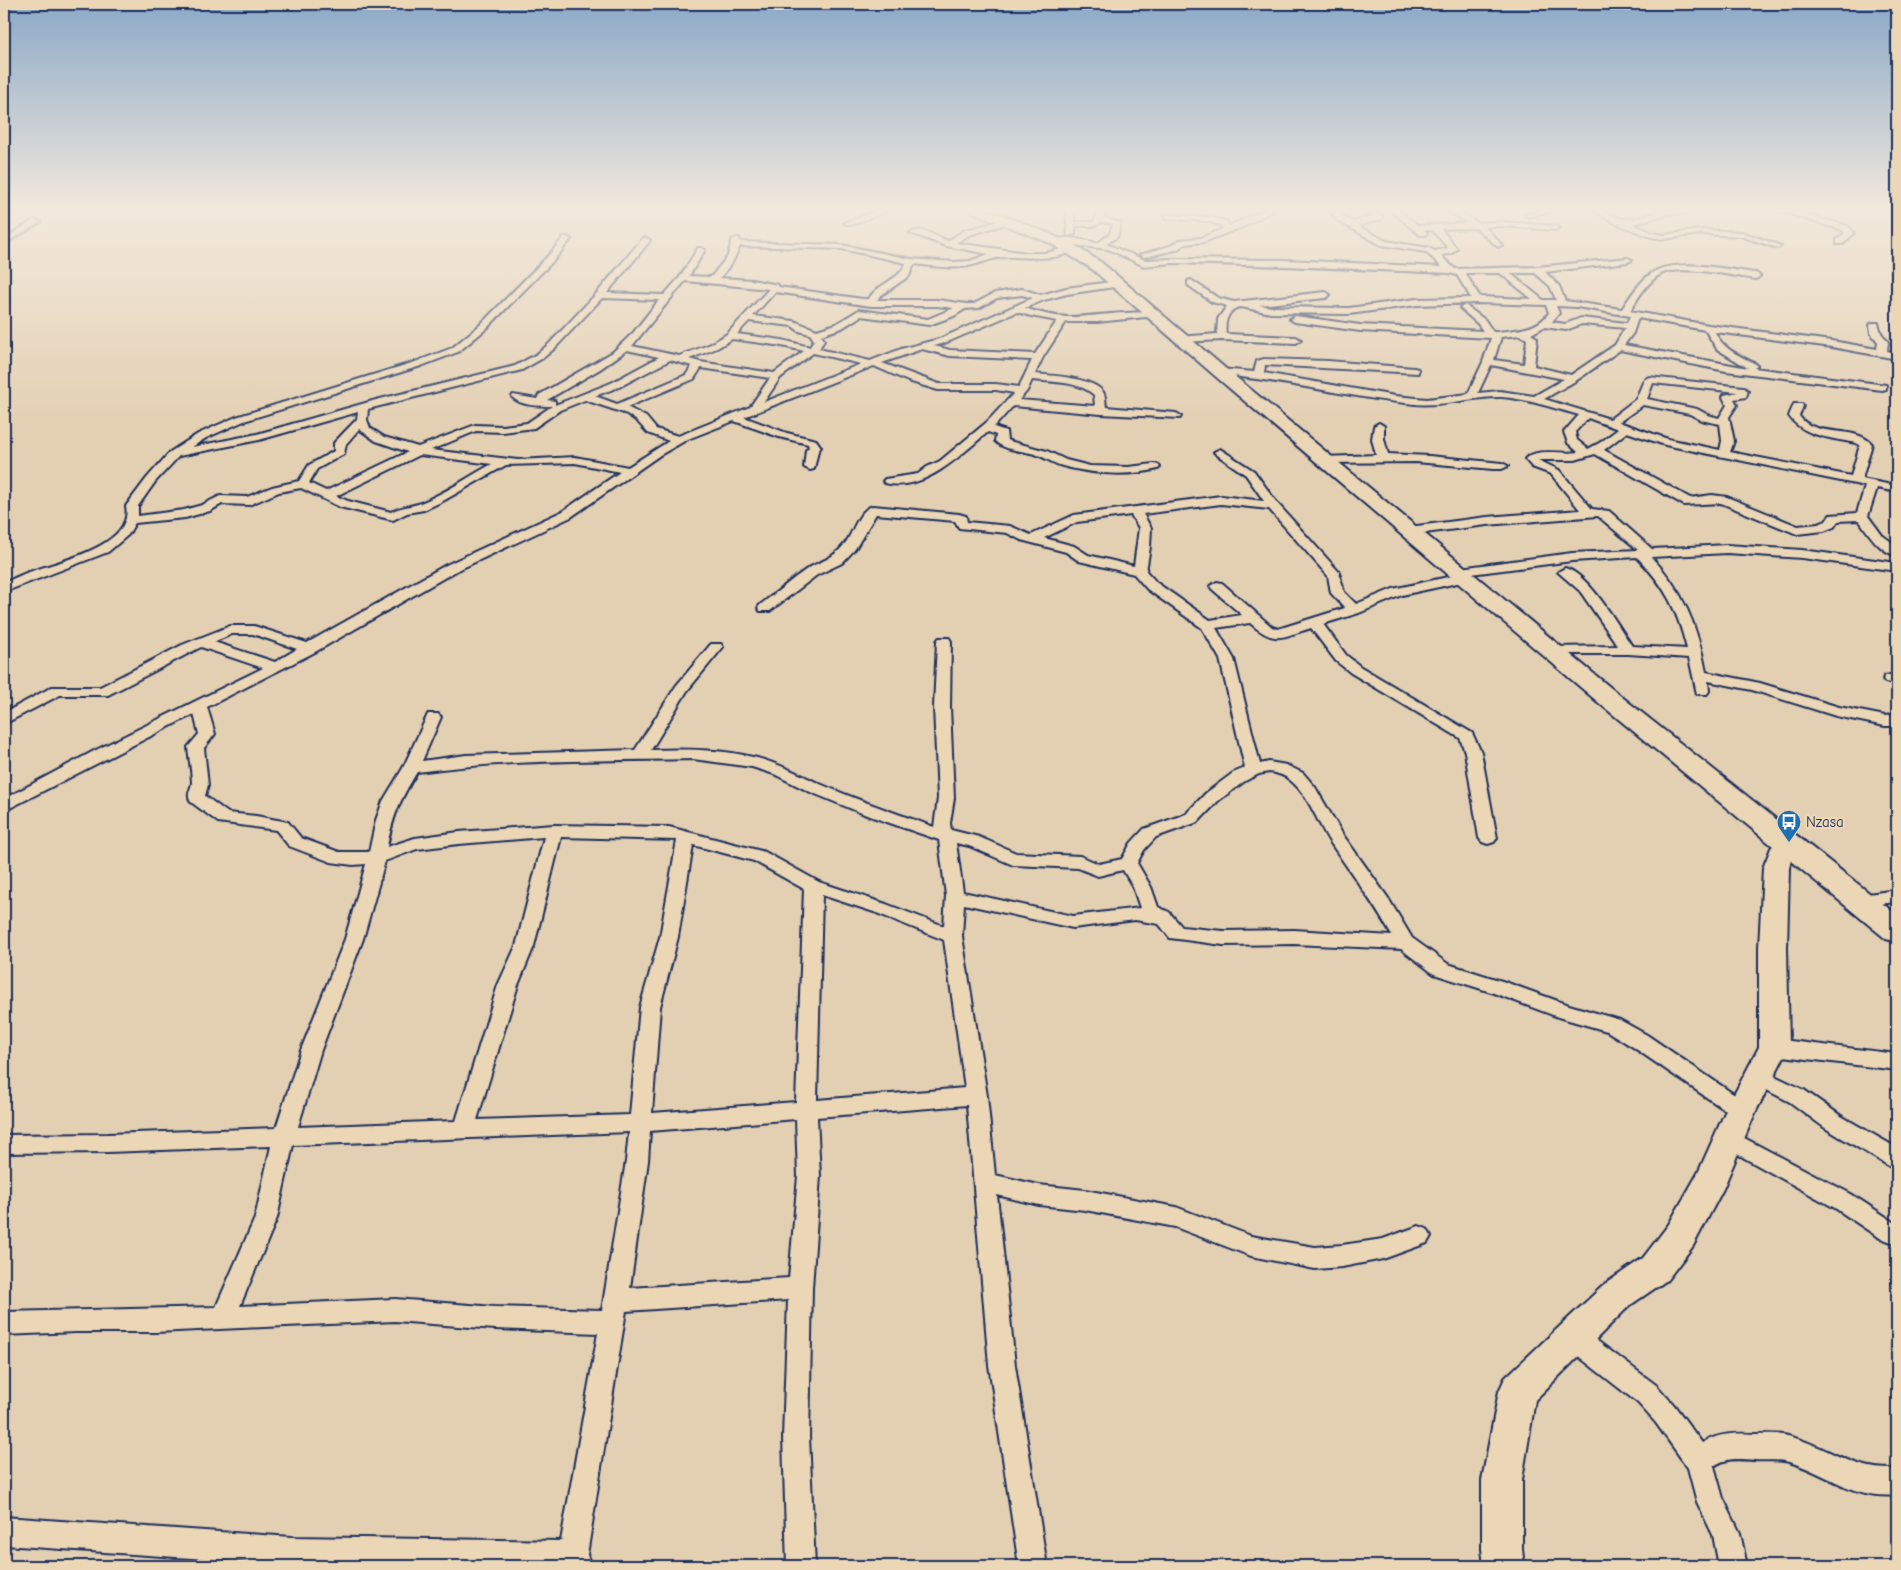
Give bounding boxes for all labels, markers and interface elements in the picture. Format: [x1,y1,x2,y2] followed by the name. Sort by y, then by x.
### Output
[1776,809,1802,843] bus stop icon: Nzasa
[1806,813,1844,831] place label: Nzasa

